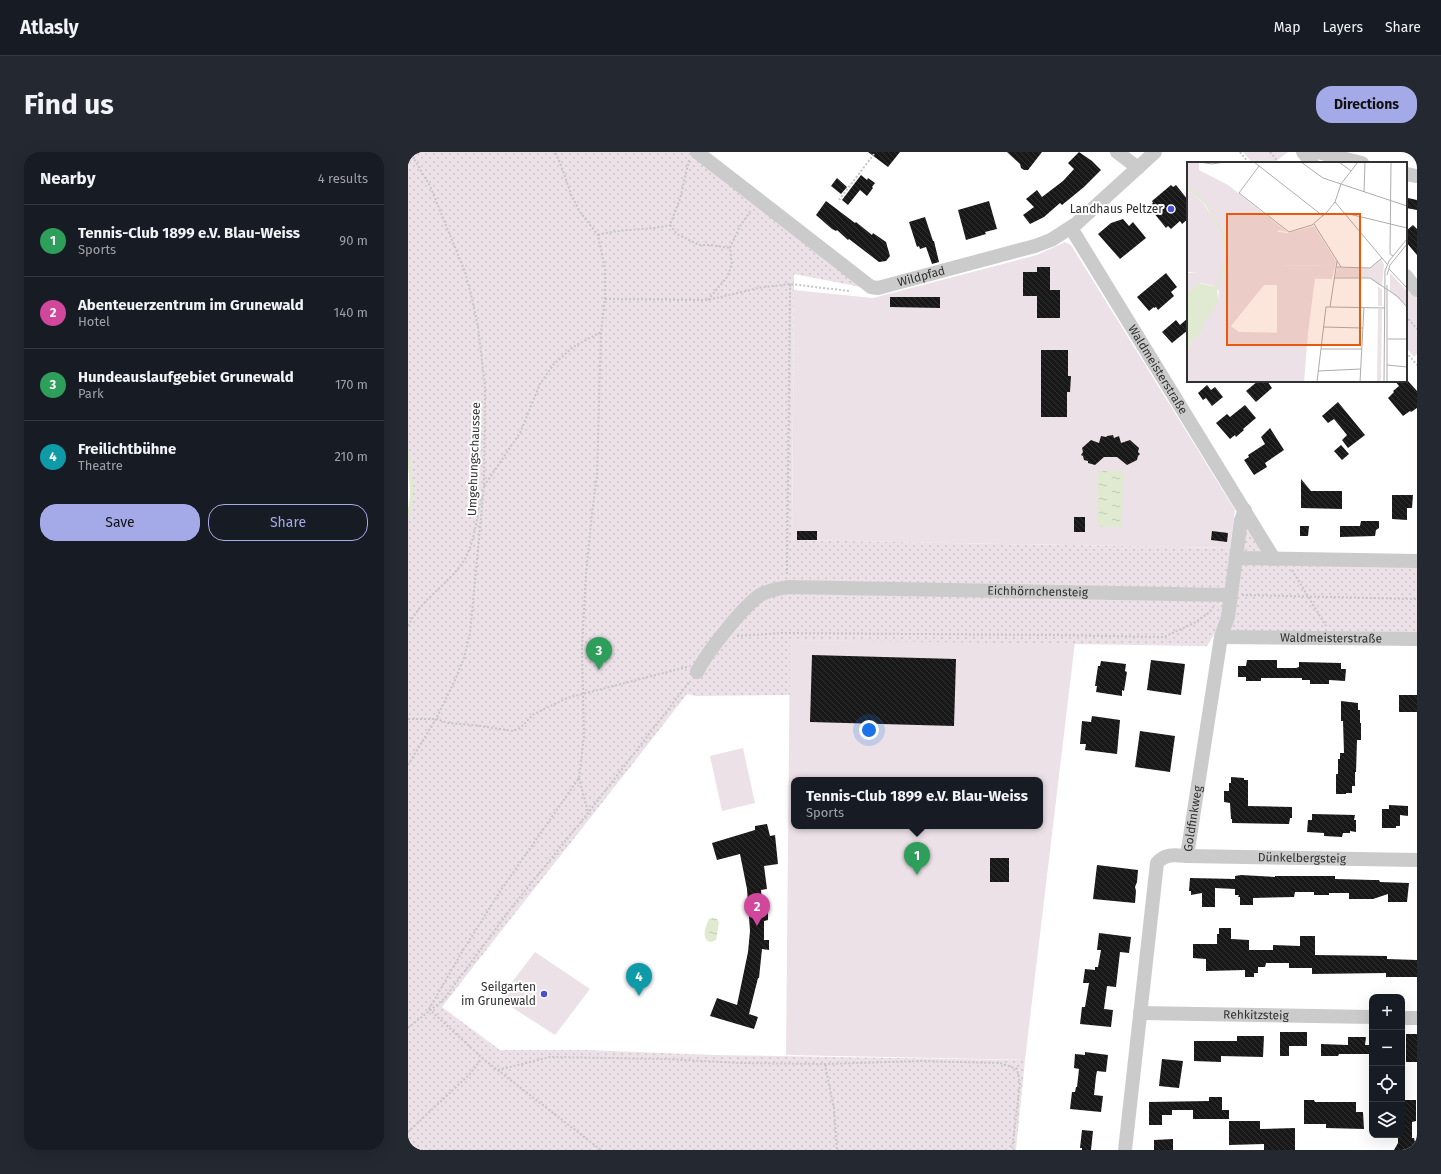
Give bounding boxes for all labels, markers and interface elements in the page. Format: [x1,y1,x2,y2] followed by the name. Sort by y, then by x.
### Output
[20,16,79,39] text: Atlasly
[1274,19,1300,36] text: Map
[1322,19,1363,36] text: Layers
[1385,19,1421,36] text: Share
[1316,86,1417,123] button: Directions
[24,88,114,121] text: Find us
[1187,162,1407,382] inset map
[40,168,95,189] text: Nearby
[318,171,368,186] text: 4 results
[1070,202,1163,216] place label: Landhaus Peltzer
[1166,204,1176,214] marker: Landhaus Peltzer
[78,224,300,242] text: Tennis-Club 1899 e.V. Blau-Weiss
[50,233,56,248] text: 1
[339,233,368,248] text: 90 m
[78,242,116,257] text: Sports
[896,263,946,289] street label: Wildpfad
[78,296,304,314] text: Abenteuerzentrum im Grunewald
[50,305,56,320] text: 2
[334,305,368,320] text: 140 m
[78,314,110,329] text: Hotel
[1125,322,1190,417] street label: Waldmeisterstraße
[78,368,294,386] text: Hundeauslaufgebiet Grunewald
[50,377,56,392] text: 3
[335,377,368,392] text: 170 m
[78,386,104,401] text: Park
[465,402,483,516] street label: Umgehungschaussee
[78,440,176,458] text: Freilichtbühne
[49,449,57,464] text: 4
[334,449,368,464] text: 210 m
[78,458,123,473] text: Theatre
[40,504,200,541] button: Save
[208,504,368,541] button: Share
[987,584,1089,599] street label: Eichhörnchensteig
[1280,631,1382,646] street label: Waldmeisterstraße
[586,637,612,670] pin: 3
[859,720,879,740] your location
[791,777,1043,829] popup
[1181,784,1205,853] street label: Goldfinkweg
[806,787,1028,805] text: Tennis-Club 1899 e.V. Blau-Weiss
[806,805,844,820] text: Sports
[904,842,930,875] pin: 1
[1258,850,1347,866] street label: Dünkelbergsteig
[744,893,770,926] pin: 2
[626,963,652,996] pin: 4
[461,980,536,1008] place label: Seilgarten im Grunewald
[539,989,549,999] marker: Seilgarten im Grunewald
[1369,994,1405,1138] map controls
[1369,994,1405,1030] button: +
[1223,1007,1290,1023] street label: Rehkitzsteig
[1369,1030,1405,1066] button: −
[1369,1066,1405,1102] button: locate
[1369,1102,1405,1138] button: layers

